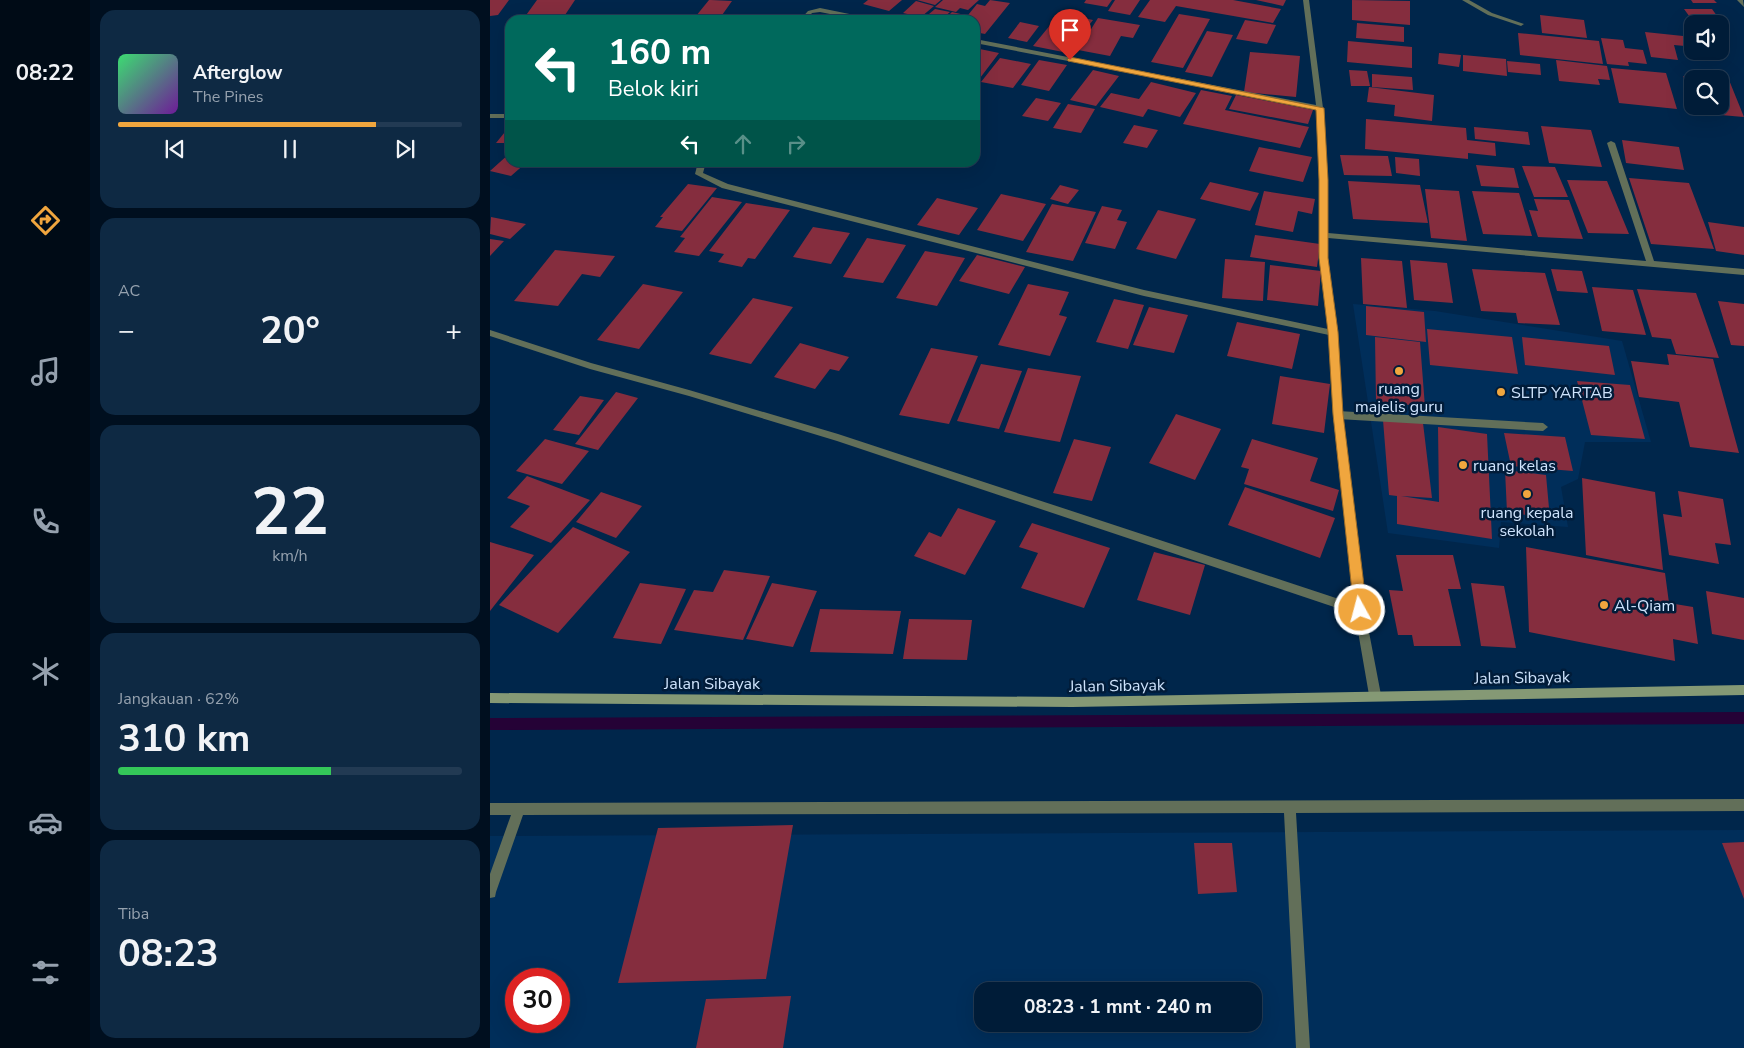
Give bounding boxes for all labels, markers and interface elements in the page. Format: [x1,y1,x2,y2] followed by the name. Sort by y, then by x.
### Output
[1049,9,1091,60] pin
[1684,15,1729,115] map controls
[1684,15,1729,60] button: sound
[1056,16,1084,44] icon: arrive
[608,29,711,76] text: 160 m
[525,35,590,100] icon: left
[16,58,74,88] text: 08:22
[193,60,283,86] text: Afterglow
[1684,70,1729,115] button: search
[608,74,699,104] text: Belok kiri
[193,86,263,108] text: The Pines
[676,130,704,158] icon: left
[729,130,757,158] icon: ahead
[782,130,810,158] icon: right
[161,135,189,163] icon: previous
[276,135,304,163] icon: pause
[391,135,419,163] icon: next
[28,203,63,238] icon: directions
[118,280,140,302] text: AC
[260,305,320,356] text: 20°
[118,312,135,350] text: −
[445,312,462,350] text: +
[28,354,63,389] icon: music
[1393,365,1405,377] marker: ruang majelis guru
[1355,378,1443,418] place label: ruang majelis guru
[1511,382,1613,404] place label: SLTP YARTAB
[1495,386,1507,398] marker: SLTP YARTAB
[1473,455,1556,477] place label: ruang kelas
[1457,459,1469,471] marker: ruang kelas
[251,468,329,557] text: 22
[1521,488,1533,500] marker: ruang kepala sekolah
[1480,502,1574,542] place label: ruang kepala sekolah
[28,504,63,539] icon: phone
[272,545,308,567] text: km/h
[1333,583,1385,635] position arrow
[1614,595,1675,617] place label: Al-Qiam
[1598,599,1610,611] marker: Al-Qiam
[28,654,63,689] icon: climate
[1473,666,1571,690] street label: Jalan Sibayak
[663,673,761,695] street label: Jalan Sibayak
[1068,674,1166,698] street label: Jalan Sibayak
[118,688,239,710] text: Jangkauan · 62%
[118,713,250,764] text: 310 km
[28,805,63,840] icon: car
[118,903,149,925] text: Tiba
[118,928,219,979] text: 08:23
[28,955,63,990] icon: filters
[505,968,570,1033] speed limit sign: 30
[1024,994,1212,1020] text: 08:23 · 1 mnt · 240 m

